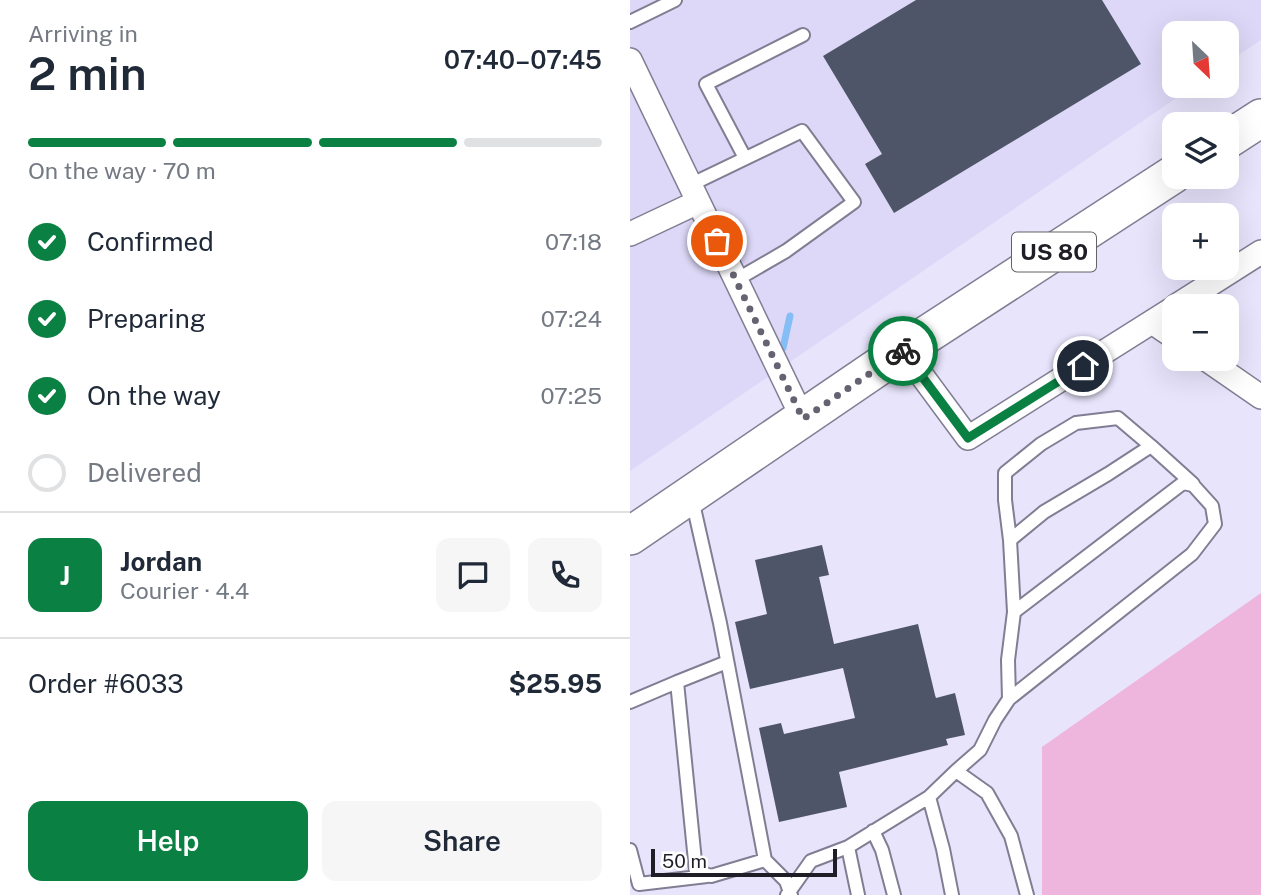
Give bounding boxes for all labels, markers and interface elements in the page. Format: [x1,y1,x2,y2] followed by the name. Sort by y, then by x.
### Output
[28,20,138,47] text: Arriving in
[1162,21,1239,98] north arrow
[1162,21,1239,371] map controls
[444,44,602,75] text: 07:40–07:45
[28,46,147,100] text: 2 min
[1162,112,1239,189] button: layers
[28,157,216,184] text: On the way · 70 m
[1162,203,1239,280] button: +
[687,211,747,271] pin
[698,222,736,260] icon: bag
[28,223,66,261] icon: check
[87,226,214,257] text: Confirmed
[545,228,602,255] text: 07:18
[1012,232,1096,272] road number: US 80
[1162,294,1239,371] button: −
[28,300,66,338] icon: check
[87,303,206,334] text: Preparing
[541,305,602,332] text: 07:24
[868,316,938,386] courier
[884,332,922,370] icon: bike
[1053,336,1113,396] pin
[1064,347,1102,385] icon: home
[28,377,66,415] icon: check
[87,380,221,411] text: On the way
[540,382,602,409] text: 07:25
[87,457,202,488] text: Delivered
[436,538,510,612] button: chat
[528,538,602,612] button: phone
[120,546,202,577] text: Jordan
[60,560,70,591] text: J
[120,577,249,604] text: Courier · 4.4
[28,668,184,699] text: Order #6033
[509,668,602,699] text: $25.95
[28,801,308,881] button: Help
[322,801,602,881] button: Share
[651,846,836,878] scale bar
[662,850,707,872] text: 50 m

